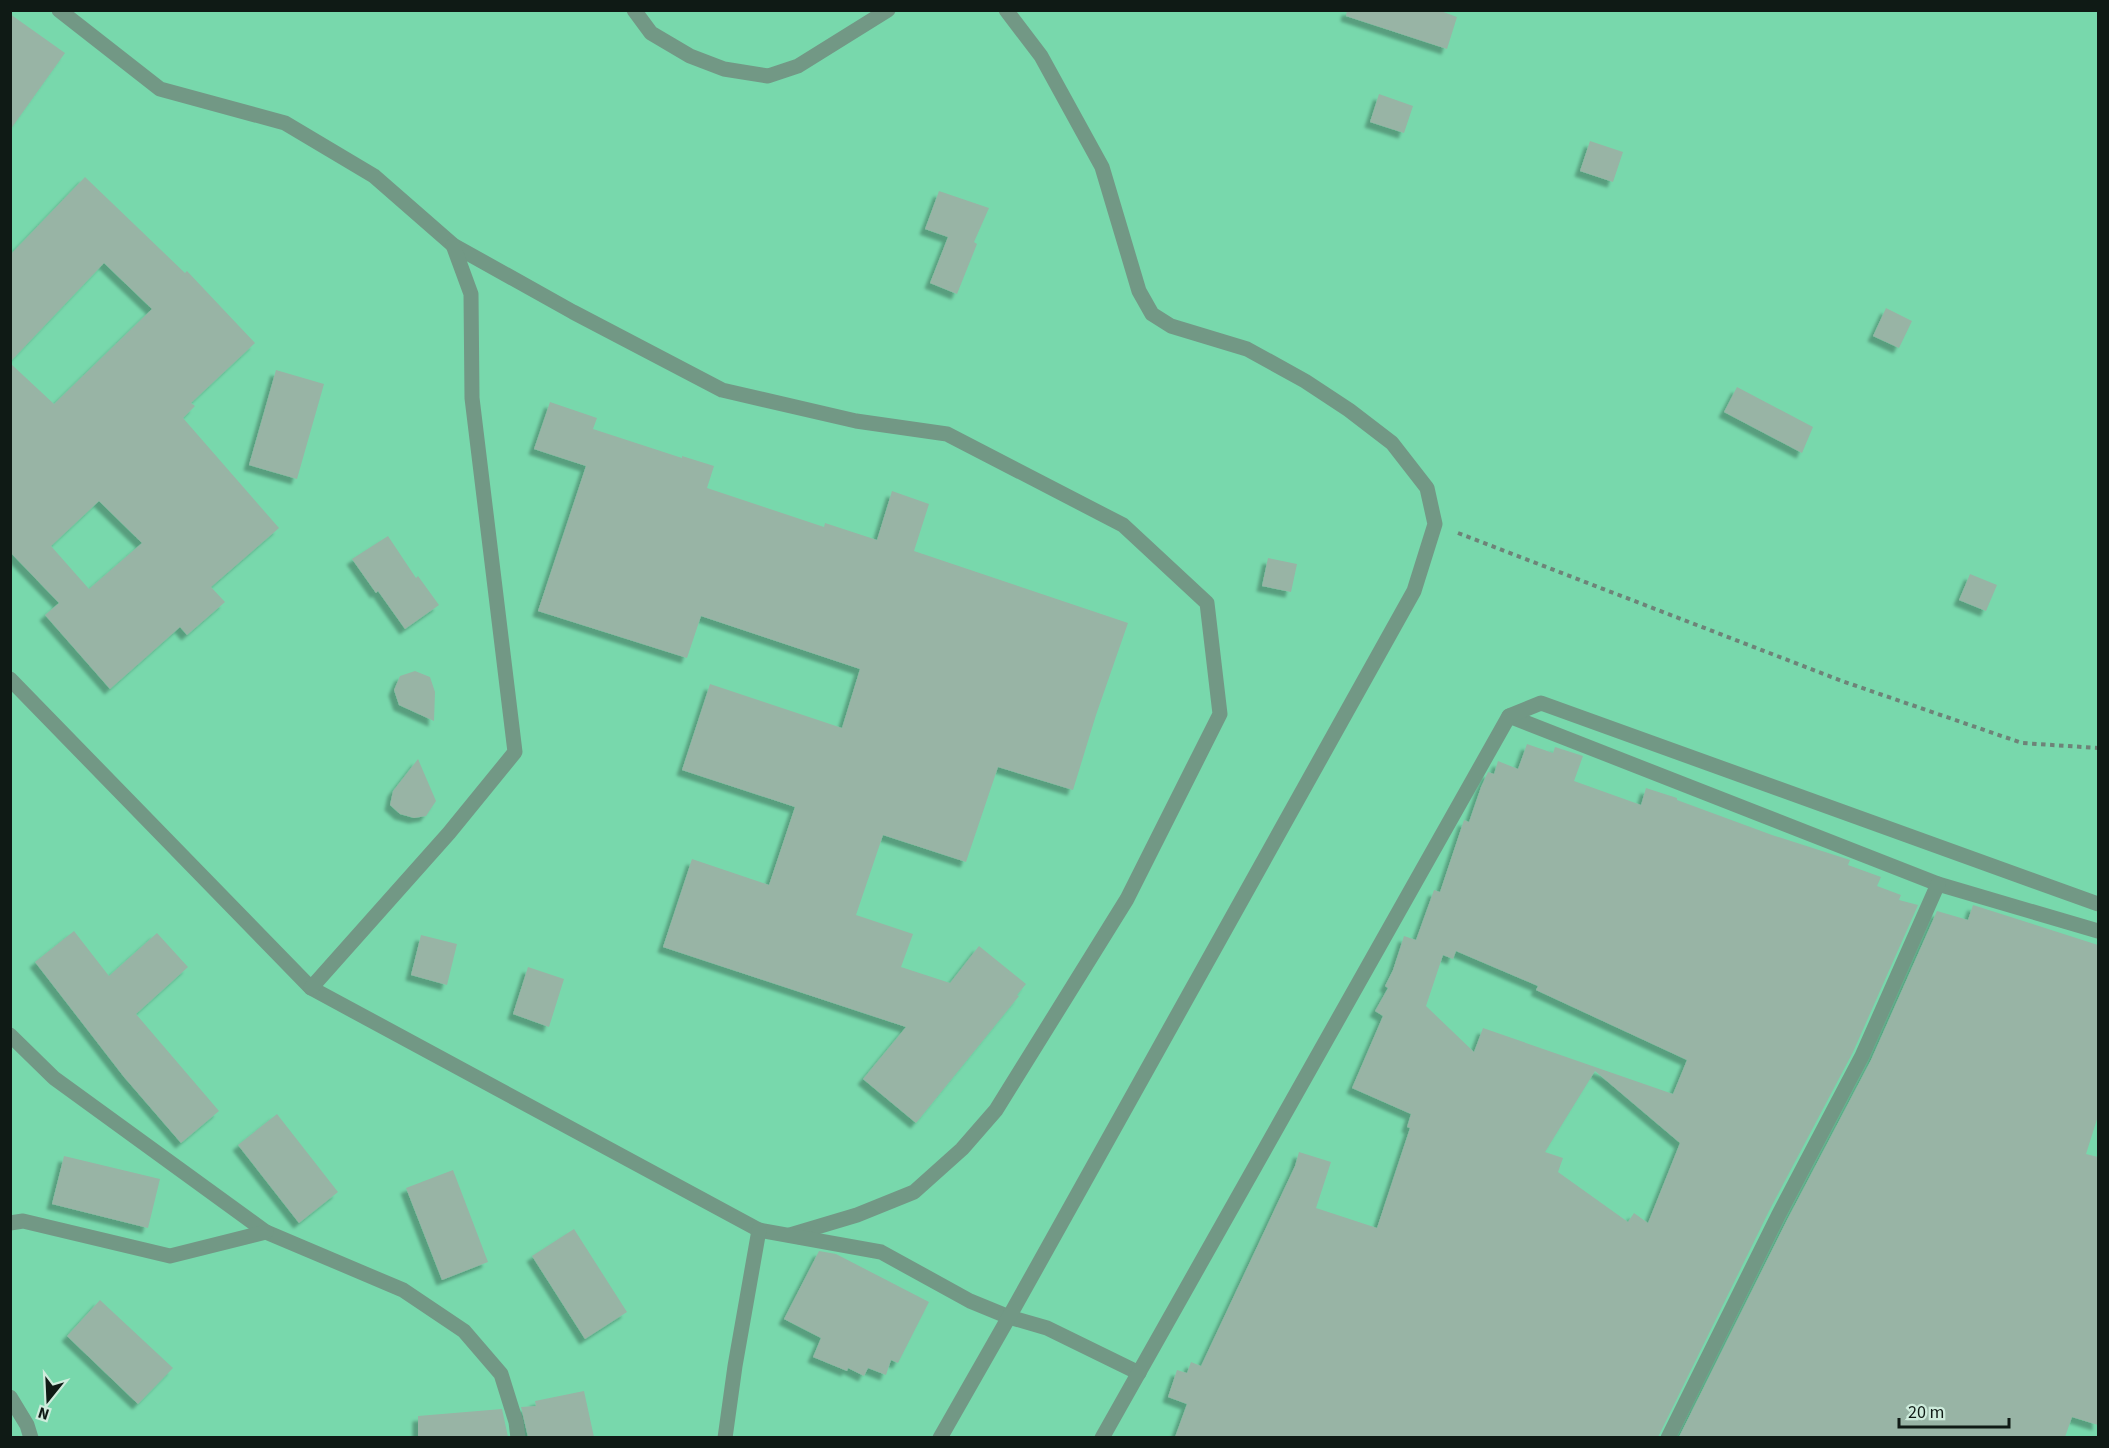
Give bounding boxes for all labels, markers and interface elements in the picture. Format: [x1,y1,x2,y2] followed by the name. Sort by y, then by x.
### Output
[18,1370,78,1430] north arrow
[1899,1391,2008,1429] scale bar
[1908,1400,1944,1425] text: 20 m
[35,1401,52,1425] text: N

